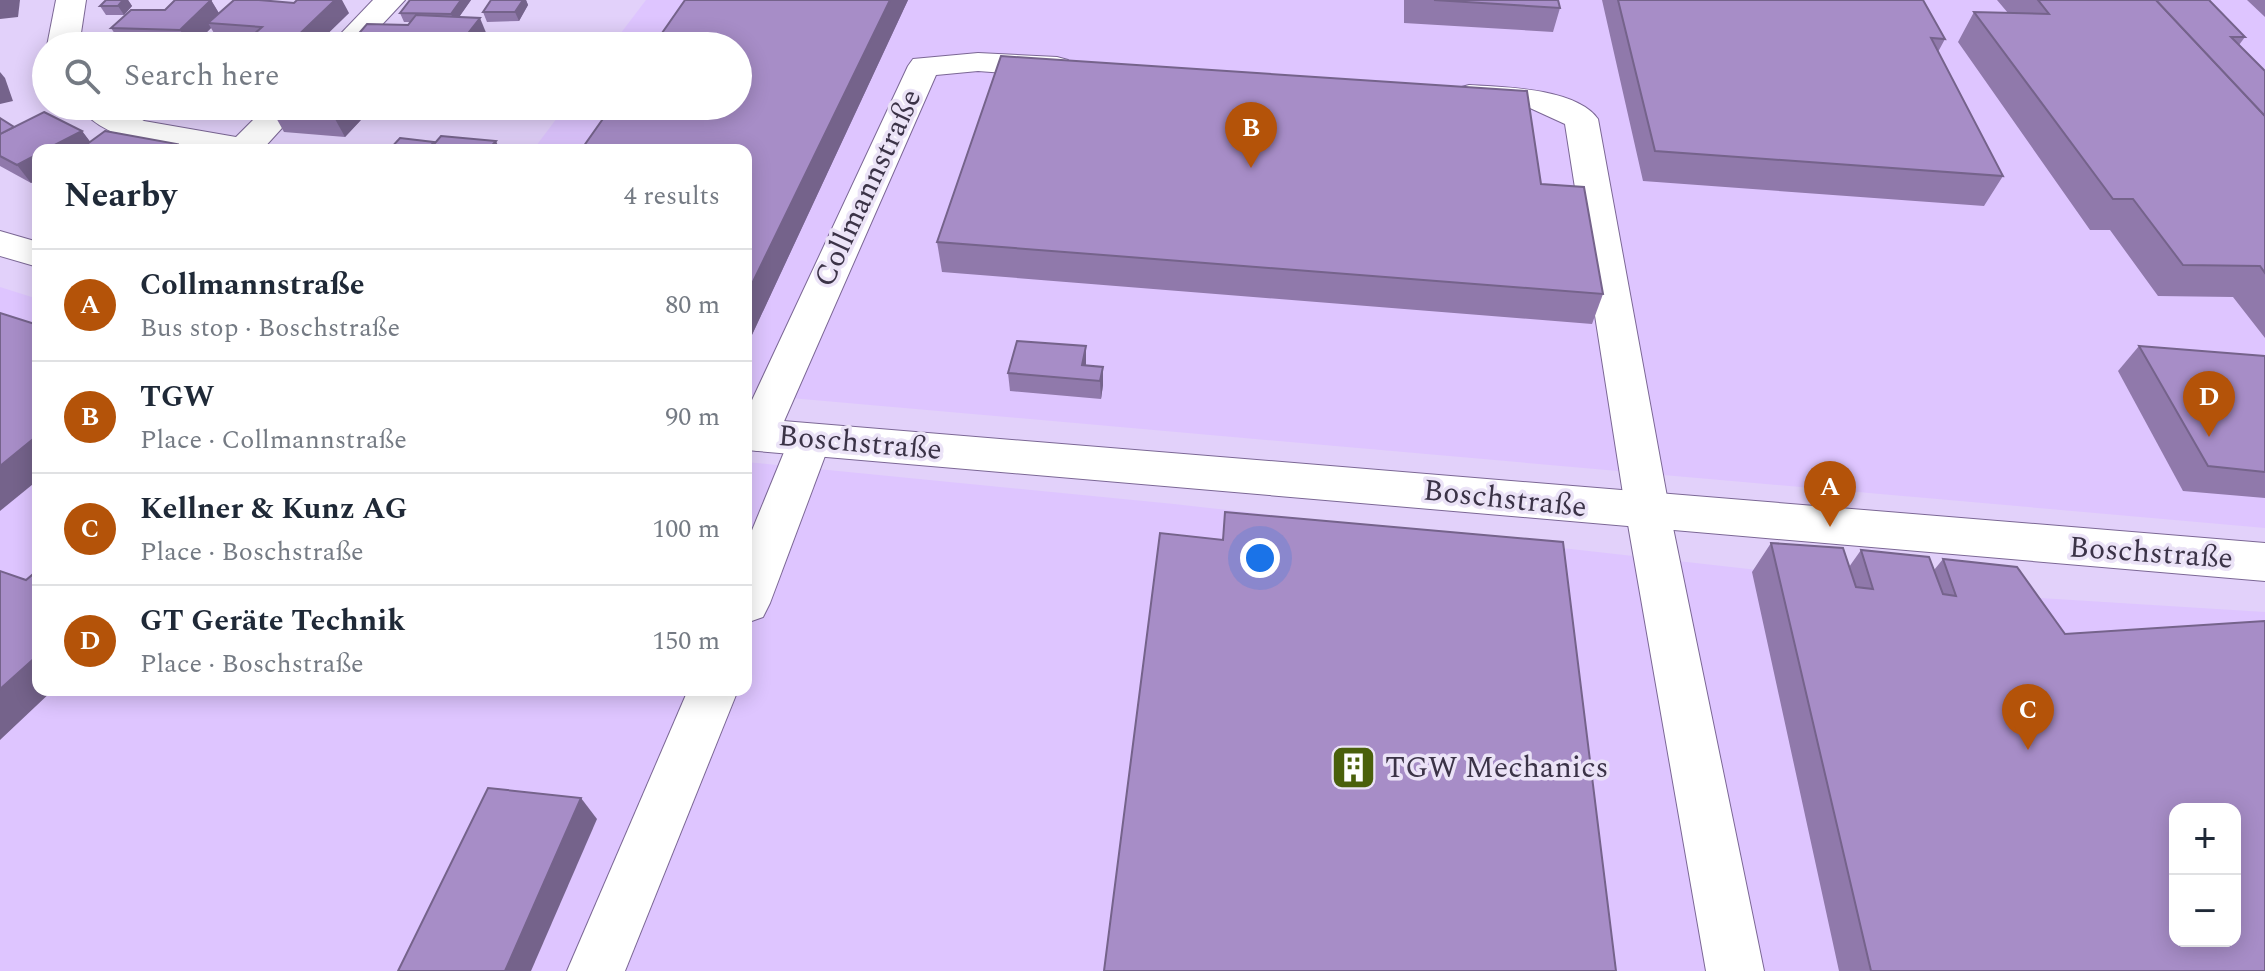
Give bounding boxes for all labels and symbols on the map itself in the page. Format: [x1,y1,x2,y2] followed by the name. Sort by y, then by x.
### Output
[802,81,934,295] street label: Collmannstraße
[1225,102,1277,168] pin: B
[2183,371,2235,437] pin: D
[776,413,944,473] street label: Boschstraße
[1804,461,1856,527] pin: A
[1421,468,1589,530] street label: Boschstraße
[2068,524,2234,582] street label: Boschstraße
[1240,538,1280,578] your location
[2002,684,2054,750] pin: C
[1330,744,1378,792] building icon: TGW Mechanics
[1385,745,1609,791] place label: TGW Mechanics

